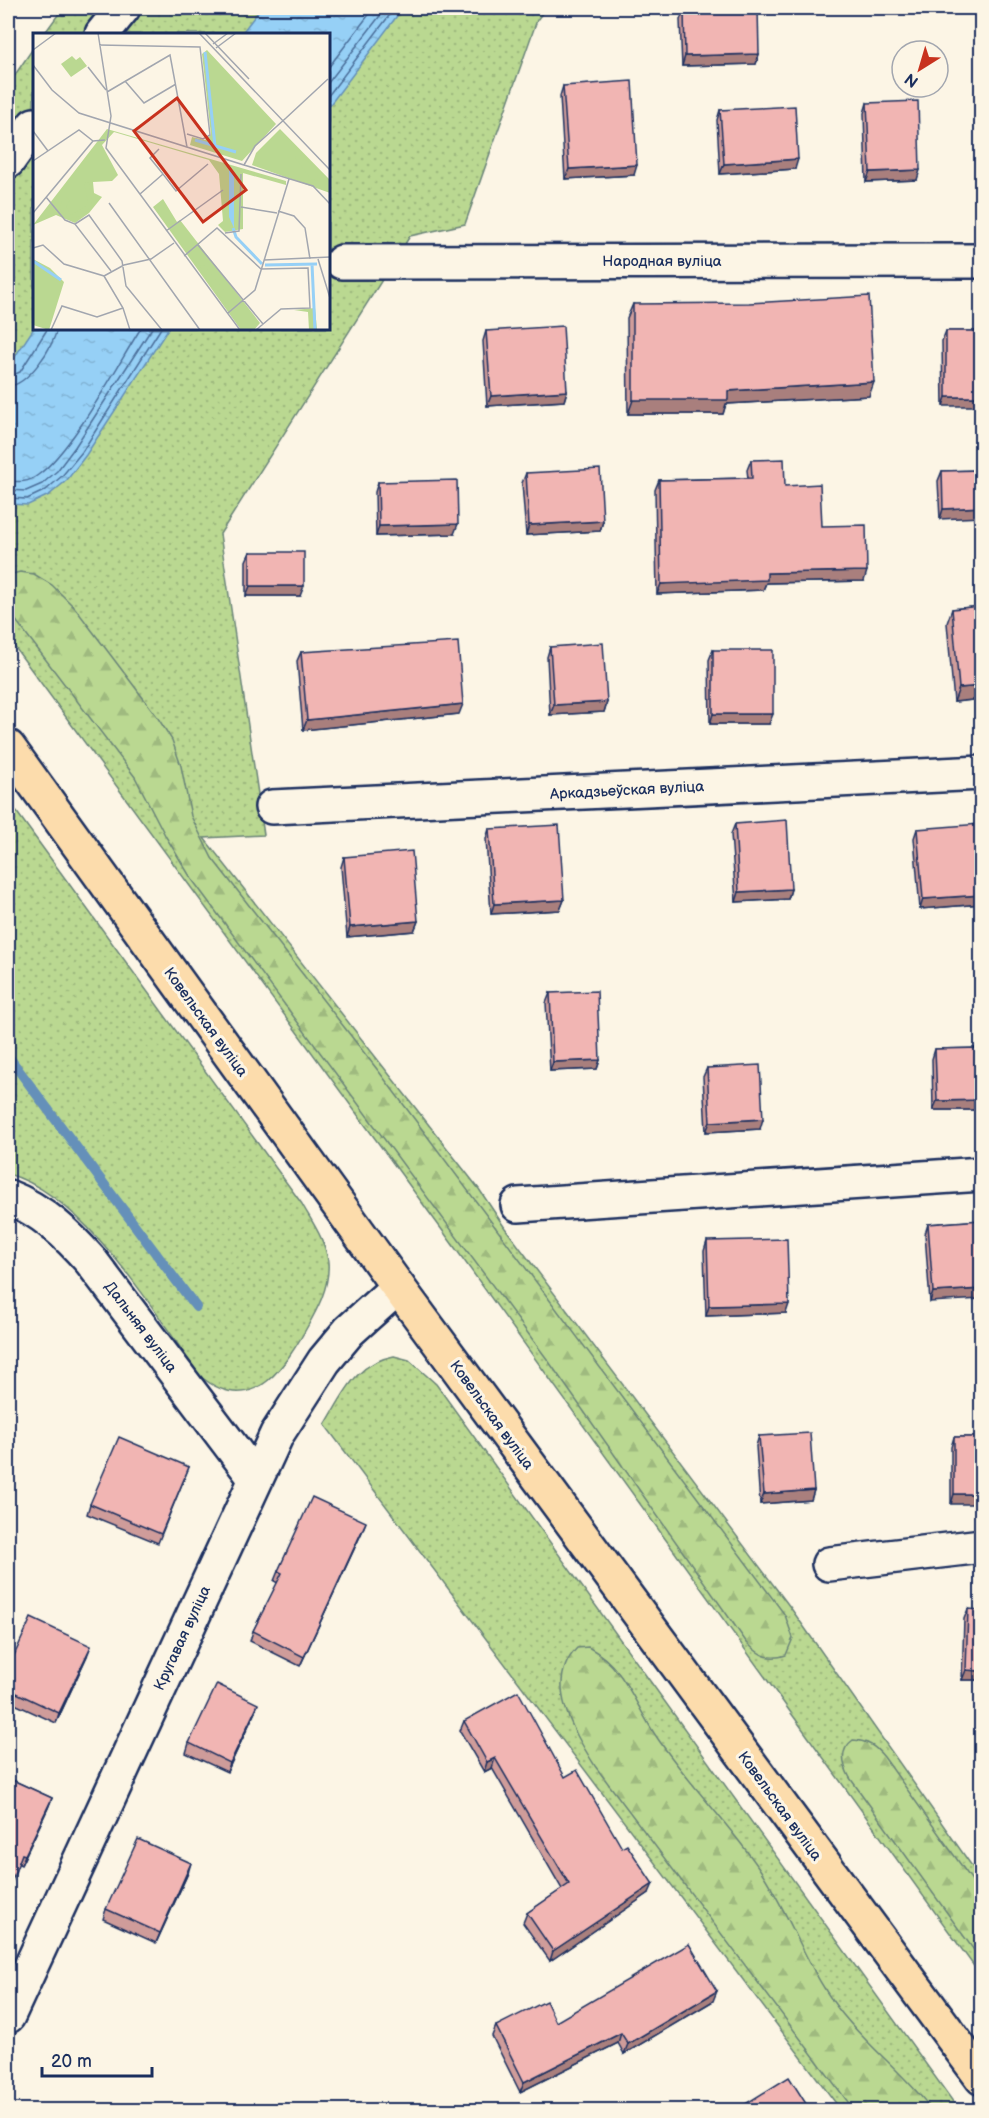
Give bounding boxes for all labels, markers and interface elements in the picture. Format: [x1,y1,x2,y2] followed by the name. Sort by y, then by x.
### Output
[33,33,330,330] inset map
[890,39,950,99] north arrow
[901,69,922,91] text: N
[602,252,722,271] street label: Народная вуліца
[549,777,705,804] street label: Аркадзьеўская вуліца
[160,964,252,1081] street label: Ковельская вуліца
[100,1278,181,1377] street label: Дальняя вуліца
[446,1357,538,1474] street label: Ковельская вуліца
[150,1583,215,1694] street label: Кругавая вуліца
[734,1748,826,1865] street label: Ковельская вуліца
[42,2040,152,2078] scale bar
[51,2051,92,2072] text: 20 m

